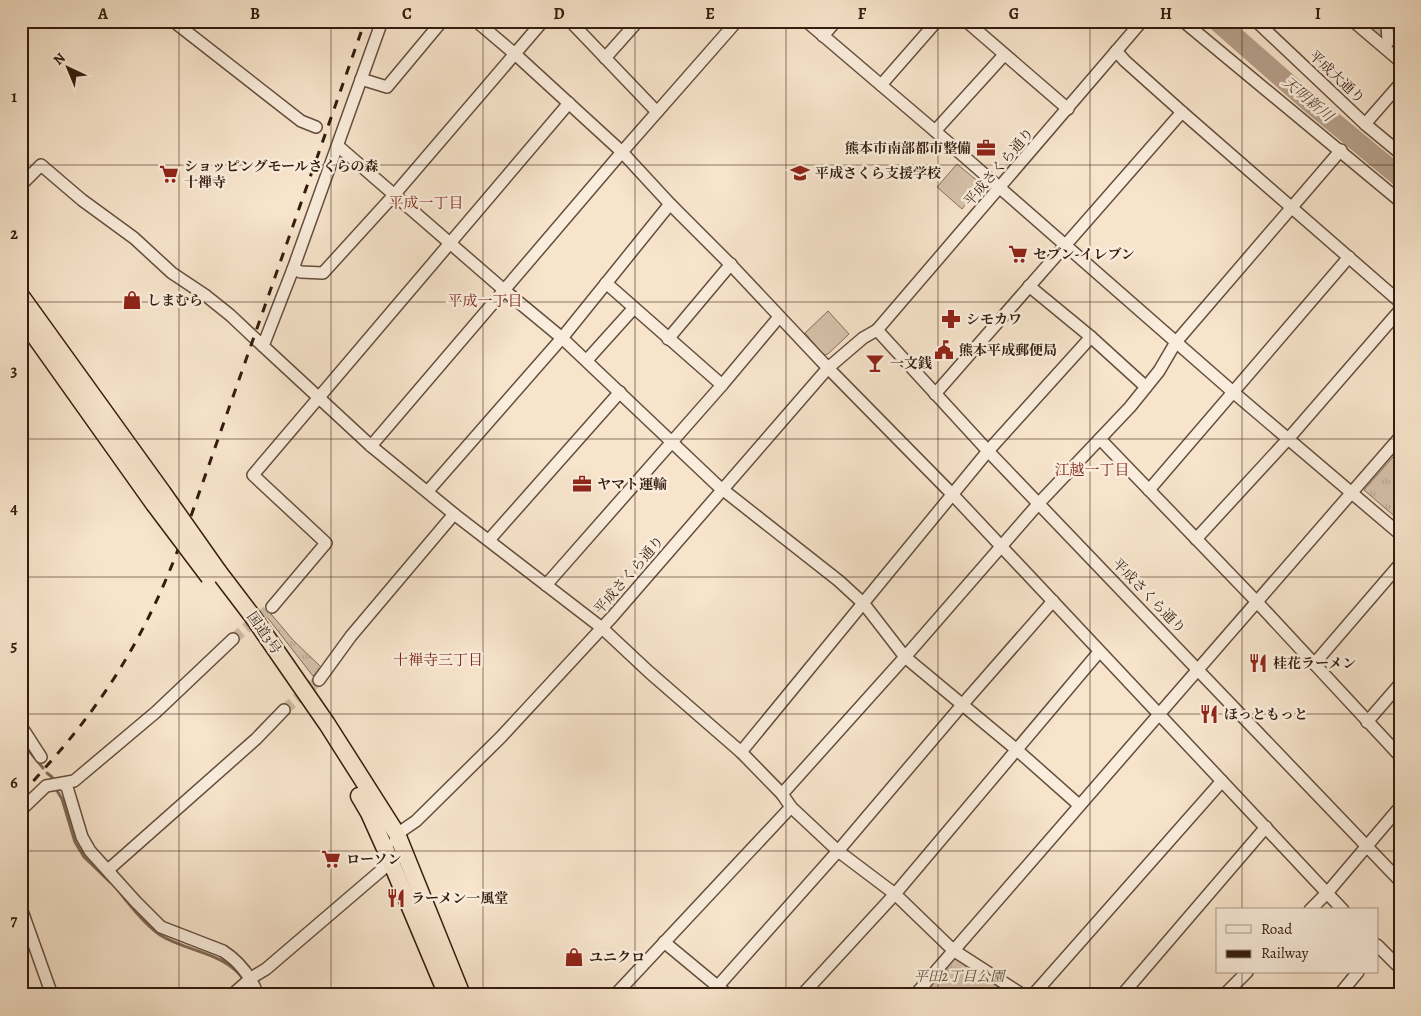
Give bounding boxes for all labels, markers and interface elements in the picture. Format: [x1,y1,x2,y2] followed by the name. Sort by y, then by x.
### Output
[97,3,109,25] text: A
[250,3,260,25] text: B
[402,3,412,25] text: C
[553,3,565,25] text: D
[705,3,715,25] text: E
[858,3,867,25] text: F
[1009,3,1019,25] text: G
[1160,3,1172,25] text: H
[1315,3,1321,25] text: I
[42,42,92,92] north arrow
[1305,46,1369,108] street label: 平成大通り
[49,49,70,69] text: N
[1279,72,1339,127] water label: 天明新川
[11,86,17,108] text: 1
[960,124,1038,210] street label: 平成さくら通り
[975,137,997,159] office icon: 熊本市南部都市整備
[845,139,971,158] place label: 熊本市南部都市整備
[184,157,379,192] place label: ショッピングモールさくらの森 十禅寺
[789,162,811,184] school or university icon: 平成さくら支援学校
[158,163,180,185] supermarket icon: ショッピングモールさくらの森 十禅寺
[815,164,941,183] place label: 平成さくら支援学校
[388,193,464,213] district label: 平成一丁目
[10,223,18,245] text: 2
[1007,243,1029,265] supermarket icon: セブン-イレブン
[1033,245,1135,264] place label: セブン-イレブン
[121,289,143,311] shop icon: しまむら
[147,291,203,310] place label: しまむら
[447,291,523,311] district label: 平成一丁目
[940,308,962,330] pharmacy icon: シモカワ
[966,310,1022,329] place label: シモカワ
[933,339,955,361] public building icon: 熊本平成郵便局
[959,341,1057,360] place label: 熊本平成郵便局
[864,352,886,374] bar icon: 一文銭
[890,354,932,373] place label: 一文銭
[11,360,18,382] text: 3
[1054,460,1130,480] district label: 江越一丁目
[571,473,593,495] office icon: ヤマト運輸
[597,475,667,494] place label: ヤマト運輸
[10,498,18,520] text: 4
[590,532,668,618] street label: 平成さくら通り
[1108,554,1190,638] street label: 平成さくら通り
[243,608,285,658] street label: 国道3号
[11,635,18,657] text: 5
[393,650,483,670] district label: 十禅寺三丁目
[1247,652,1269,674] restaurant icon: 桂花ラーメン
[1273,654,1356,673] place label: 桂花ラーメン
[1198,703,1220,725] restaurant icon: ほっともっと
[1224,705,1308,724] place label: ほっともっと
[10,772,18,794] text: 6
[320,848,342,870] supermarket icon: ローソン
[346,850,401,869] place label: ローソン
[385,887,407,909] restaurant icon: ラーメン一風堂
[411,889,508,908] place label: ラーメン一風堂
[1216,908,1378,974] legend
[11,910,18,932] text: 7
[1261,919,1293,939] text: Road
[1261,943,1309,963] text: Railway
[563,946,585,968] shop icon: ユニクロ
[589,948,645,967] place label: ユニクロ
[914,967,1006,986] park label: 平田2丁目公園

